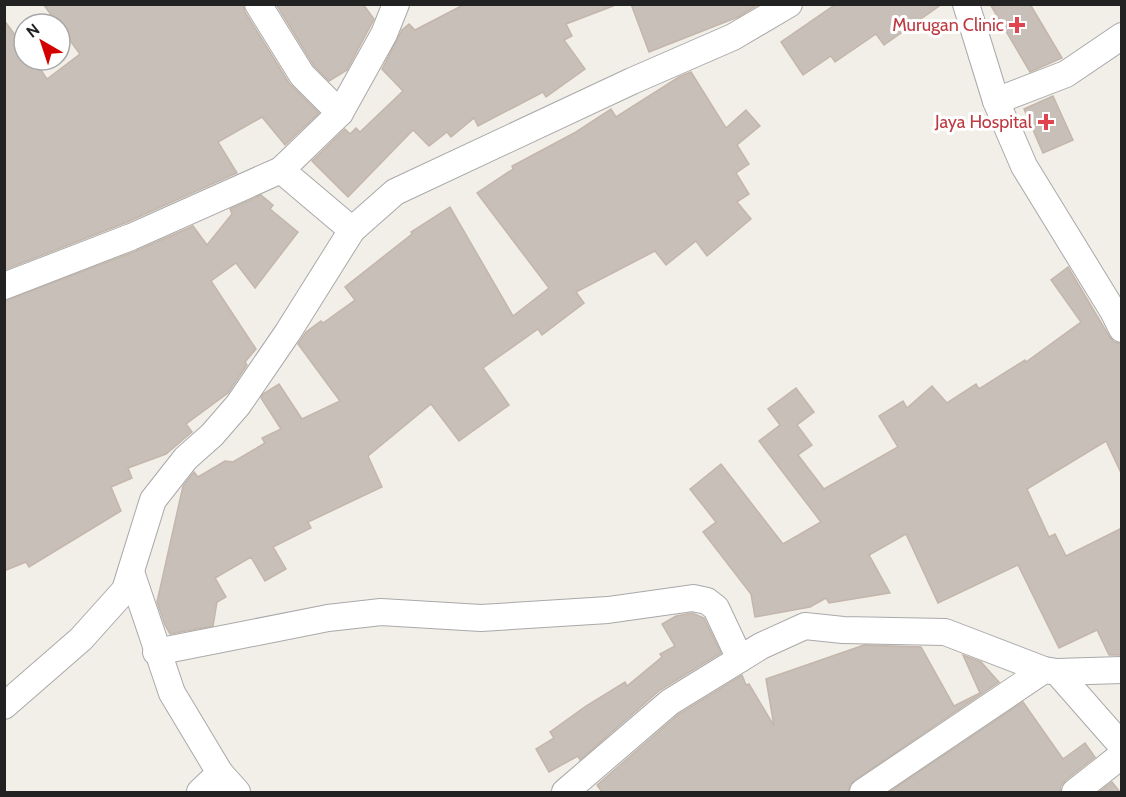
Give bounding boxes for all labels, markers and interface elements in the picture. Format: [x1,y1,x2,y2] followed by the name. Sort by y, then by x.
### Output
[12,12,72,72] north arrow
[892,14,1004,36] place label: Murugan Clinic
[1008,16,1026,34] marker: Murugan Clinic
[23,20,43,42] text: N
[934,111,1033,133] place label: Jaya Hospital
[1037,113,1055,131] marker: Jaya Hospital

